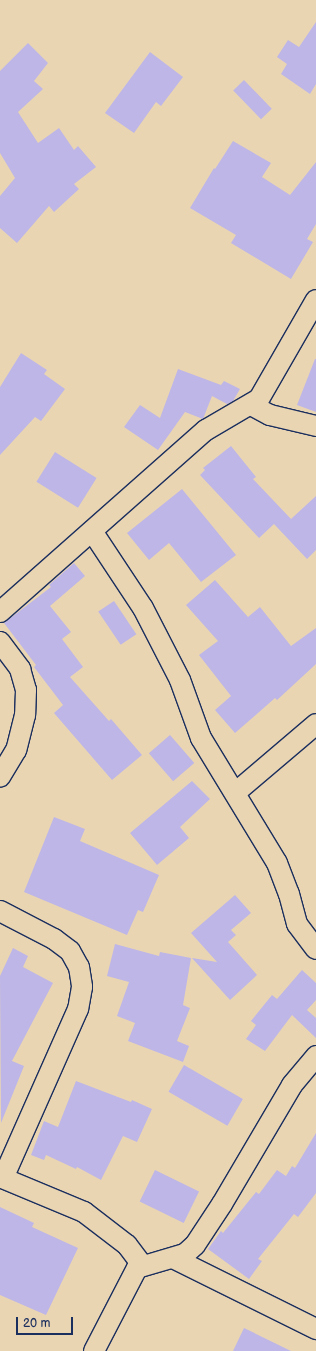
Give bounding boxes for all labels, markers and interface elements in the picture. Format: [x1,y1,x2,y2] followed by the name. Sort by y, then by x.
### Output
[18,1309,75,1335] scale bar
[23,1316,50,1331] text: 20 m

